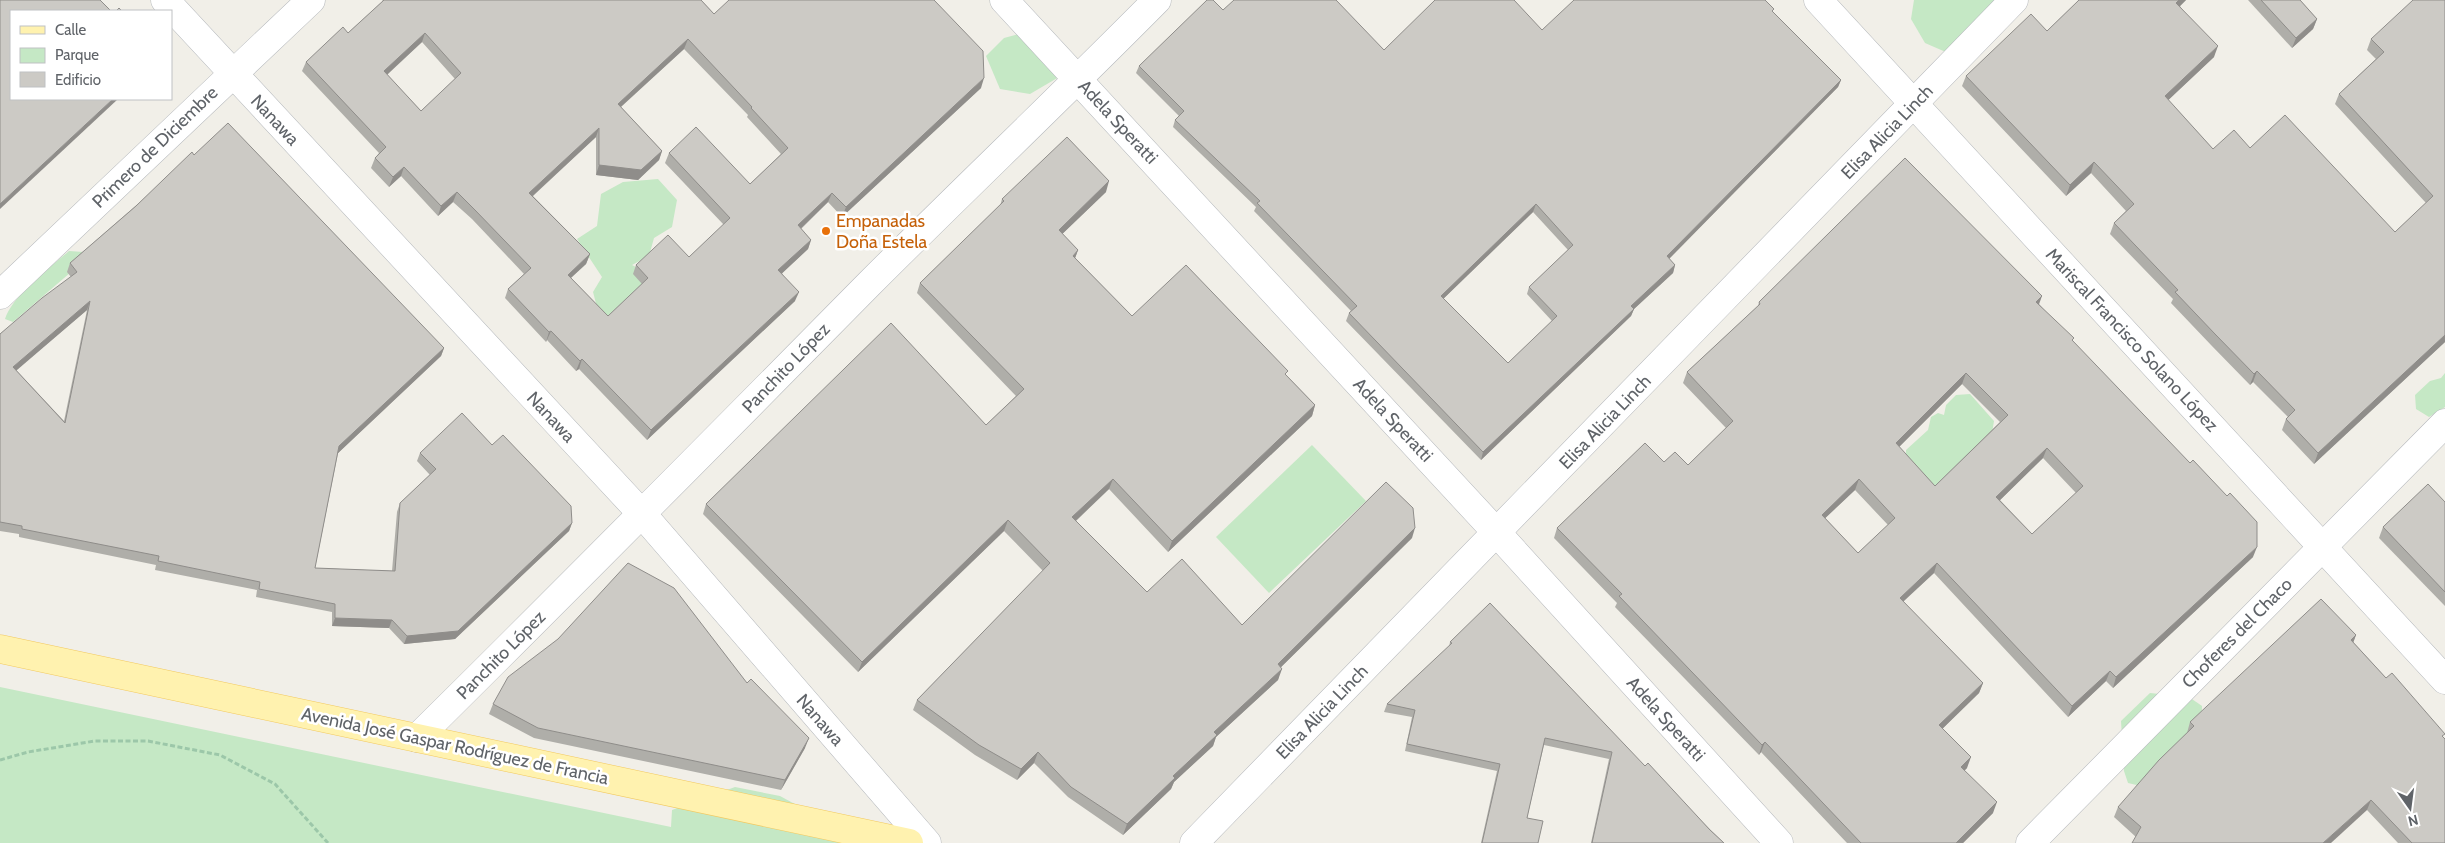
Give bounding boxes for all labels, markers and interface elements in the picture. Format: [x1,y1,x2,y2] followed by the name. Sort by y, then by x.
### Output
[10,10,172,100] legend
[55,21,86,39] text: Calle
[55,46,99,64] text: Parque
[55,71,101,89] text: Edificio
[1074,75,1162,169] street label: Adela Speratti
[1836,80,1938,184] street label: Elisa Alicia Linch
[88,82,222,212] street label: Primero de Diciembre
[246,90,304,150] street label: Nanawa
[836,210,927,253] place label: Empanadas Doña Estela
[820,225,832,237] marker: Empanadas Doña Estela
[2041,244,2223,437] street label: Mariscal Francisco Solano López
[737,318,835,418] street label: Panchito López
[1554,370,1656,474] street label: Elisa Alicia Linch
[1349,373,1437,467] street label: Adela Speratti
[522,387,580,447] street label: Nanawa
[2177,573,2297,693] street label: Choferes del Chaco
[452,606,550,704] street label: Panchito López
[1271,660,1373,764] street label: Elisa Alicia Linch
[1622,672,1710,766] street label: Adela Speratti
[792,690,849,751] street label: Nanawa
[299,703,611,789] street label: Avenida José Gaspar Rodríguez de Francia
[2385,783,2435,833] north arrow
[2406,811,2420,831] text: N

